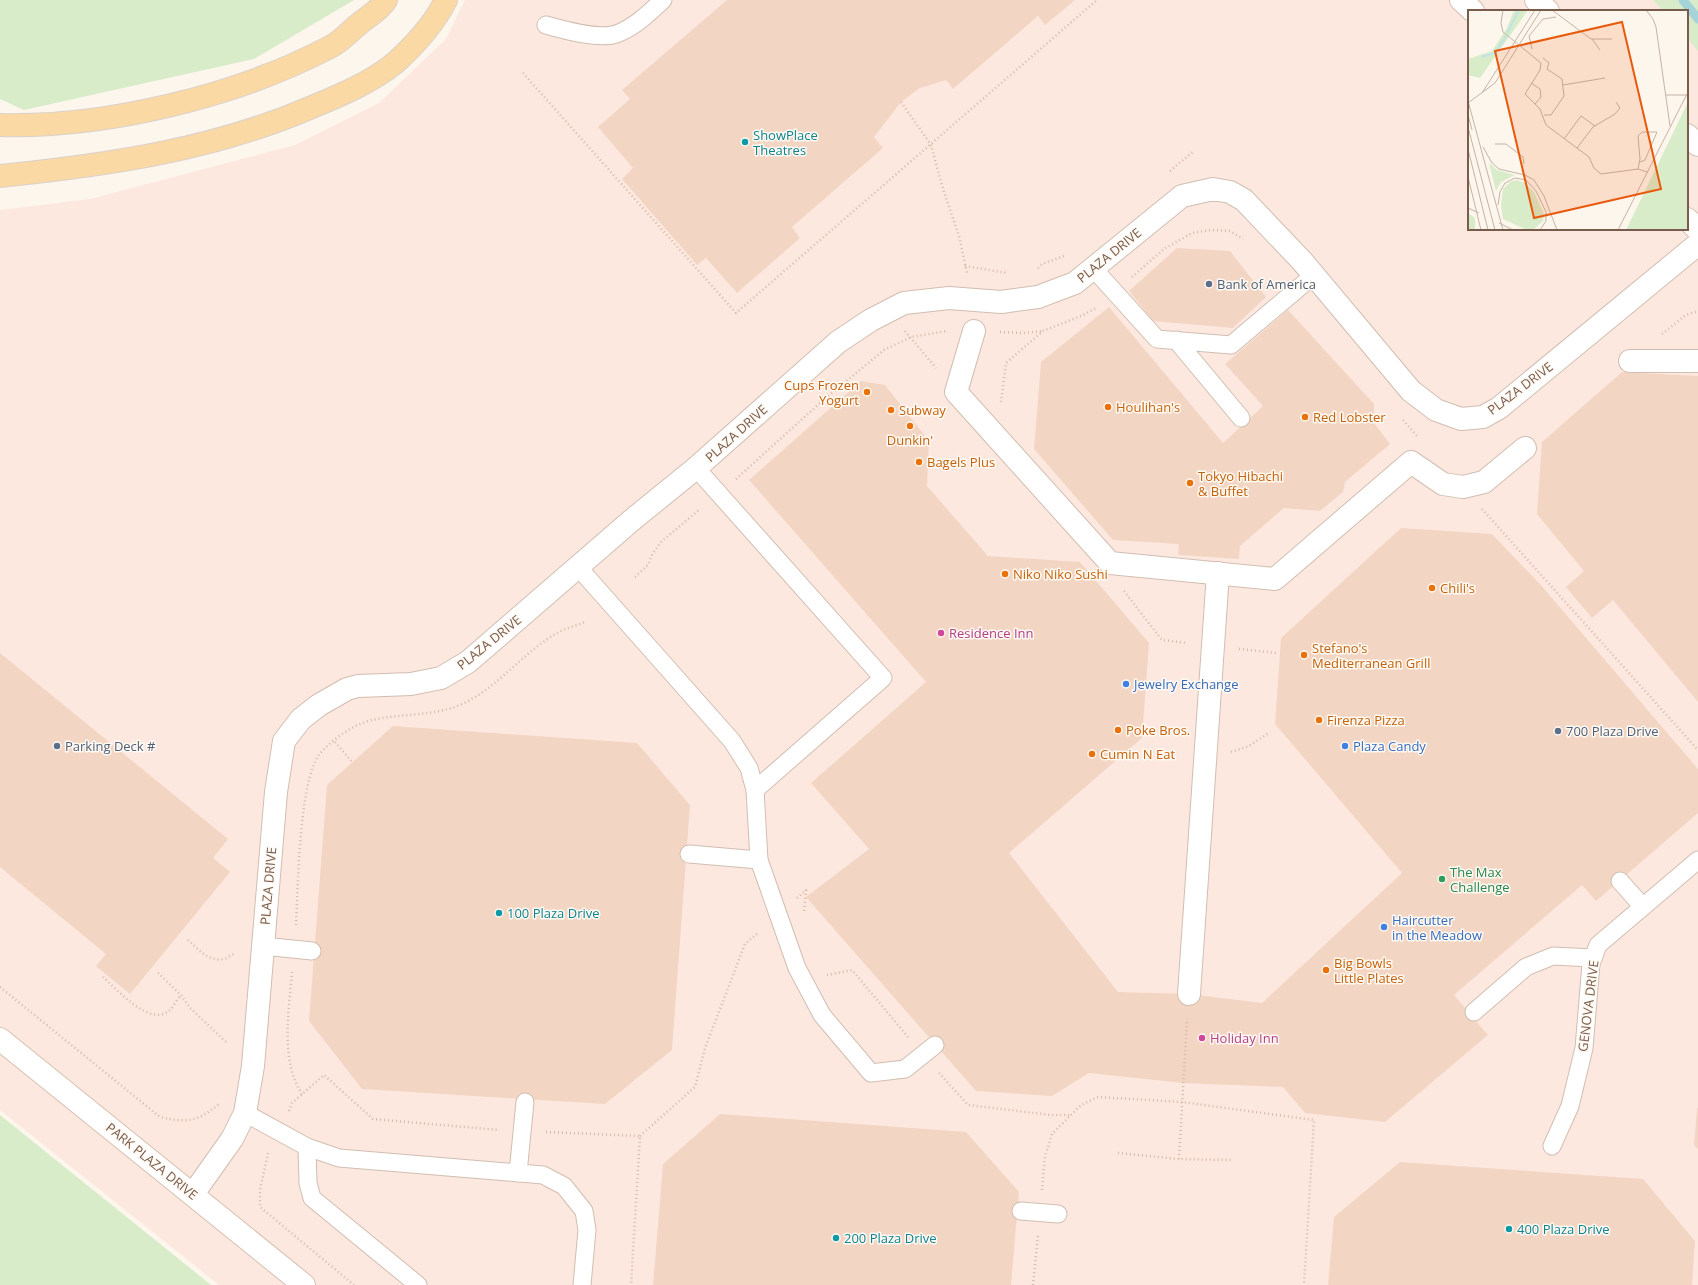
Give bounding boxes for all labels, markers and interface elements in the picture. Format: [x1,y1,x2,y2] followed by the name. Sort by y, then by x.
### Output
[1468,10,1688,230] inset map
[753,126,818,159] place label: ShowPlace Theatres
[740,137,750,147] marker: ShowPlace Theatres
[1073,223,1145,287] street label: PLAZA DRIVE
[1217,275,1316,293] place label: Bank of America
[1204,279,1214,289] marker: Bank of America
[1483,357,1557,419] street label: PLAZA DRIVE
[784,376,859,409] place label: Cups Frozen Yogurt
[862,387,872,397] marker: Cups Frozen Yogurt
[1116,398,1180,416] place label: Houlihan's
[701,400,771,466] street label: PLAZA DRIVE
[899,401,946,419] place label: Subway
[1103,402,1113,412] marker: Houlihan's
[886,405,896,415] marker: Subway
[1313,408,1386,426] place label: Red Lobster
[1300,412,1310,422] marker: Red Lobster
[905,421,915,431] marker: Dunkin'
[887,431,933,449] place label: Dunkin'
[927,453,995,471] place label: Bagels Plus
[914,457,924,467] marker: Bagels Plus
[1198,467,1283,500] place label: Tokyo Hibachi & Buffet
[1185,478,1195,488] marker: Tokyo Hibachi & Buffet
[1013,565,1108,583] place label: Niko Niko Sushi
[1000,569,1010,579] marker: Niko Niko Sushi
[1440,579,1475,597] place label: Chili's
[1427,583,1437,593] marker: Chili's
[453,610,525,674] street label: PLAZA DRIVE
[949,624,1034,642] place label: Residence Inn
[936,628,946,638] marker: Residence Inn
[1312,639,1430,672] place label: Stefano's Mediterranean Grill
[1299,650,1309,660] marker: Stefano's Mediterranean Grill
[1132,675,1238,693] place label: Jewelry Exchange
[1121,679,1131,689] marker: Jewelry Exchange
[1327,711,1405,729] place label: Firenza Pizza
[1314,715,1324,725] marker: Firenza Pizza
[1126,721,1190,739] place label: Poke Bros.
[1566,722,1659,740] place label: 700 Plaza Drive
[1113,725,1123,735] marker: Poke Bros.
[1553,726,1563,736] marker: 700 Plaza Drive
[65,737,156,755] place label: Parking Deck #
[1353,737,1426,755] place label: Plaza Candy
[52,741,62,751] marker: Parking Deck #
[1340,741,1350,751] marker: Plaza Candy
[1100,745,1175,763] place label: Cumin N Eat
[1087,749,1097,759] marker: Cumin N Eat
[256,846,280,926] street label: PLAZA DRIVE
[1450,863,1510,896] place label: The Max Challenge
[1437,874,1447,884] marker: The Max Challenge
[507,904,600,922] place label: 100 Plaza Drive
[494,908,504,918] marker: 100 Plaza Drive
[1392,911,1482,944] place label: Haircutter in the Meadow
[1379,922,1389,932] marker: Haircutter in the Meadow
[1334,954,1404,987] place label: Big Bowls Little Plates
[1573,959,1603,1053] street label: GENOVA DRIVE
[1321,965,1331,975] marker: Big Bowls Little Plates
[1210,1029,1279,1047] place label: Holiday Inn
[1197,1033,1207,1043] marker: Holiday Inn
[102,1118,202,1204] street label: PARK PLAZA DRIVE
[1517,1220,1610,1238] place label: 400 Plaza Drive
[1504,1224,1514,1234] marker: 400 Plaza Drive
[844,1229,937,1247] place label: 200 Plaza Drive
[831,1233,841,1243] marker: 200 Plaza Drive

